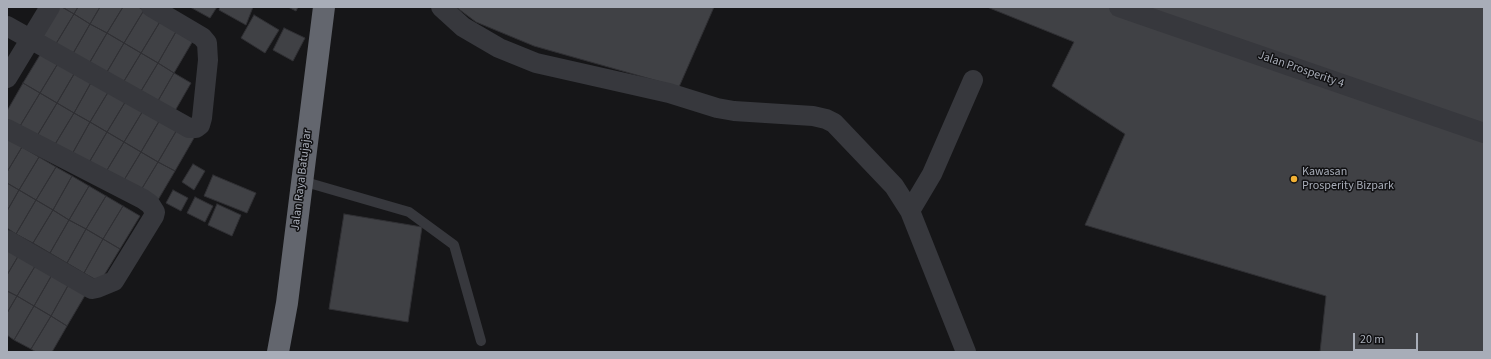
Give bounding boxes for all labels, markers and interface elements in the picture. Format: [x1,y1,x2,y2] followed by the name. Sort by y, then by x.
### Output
[1256,49,1346,91] street label: Jalan Prosperity 4
[289,128,315,232] street label: Jalan Raya Batujajar
[1302,165,1394,193] place label: Kawasan Prosperity Bizpark
[1289,174,1299,184] marker: Kawasan Prosperity Bizpark
[1355,325,1420,351] scale bar
[1360,331,1384,348] text: 20 m

